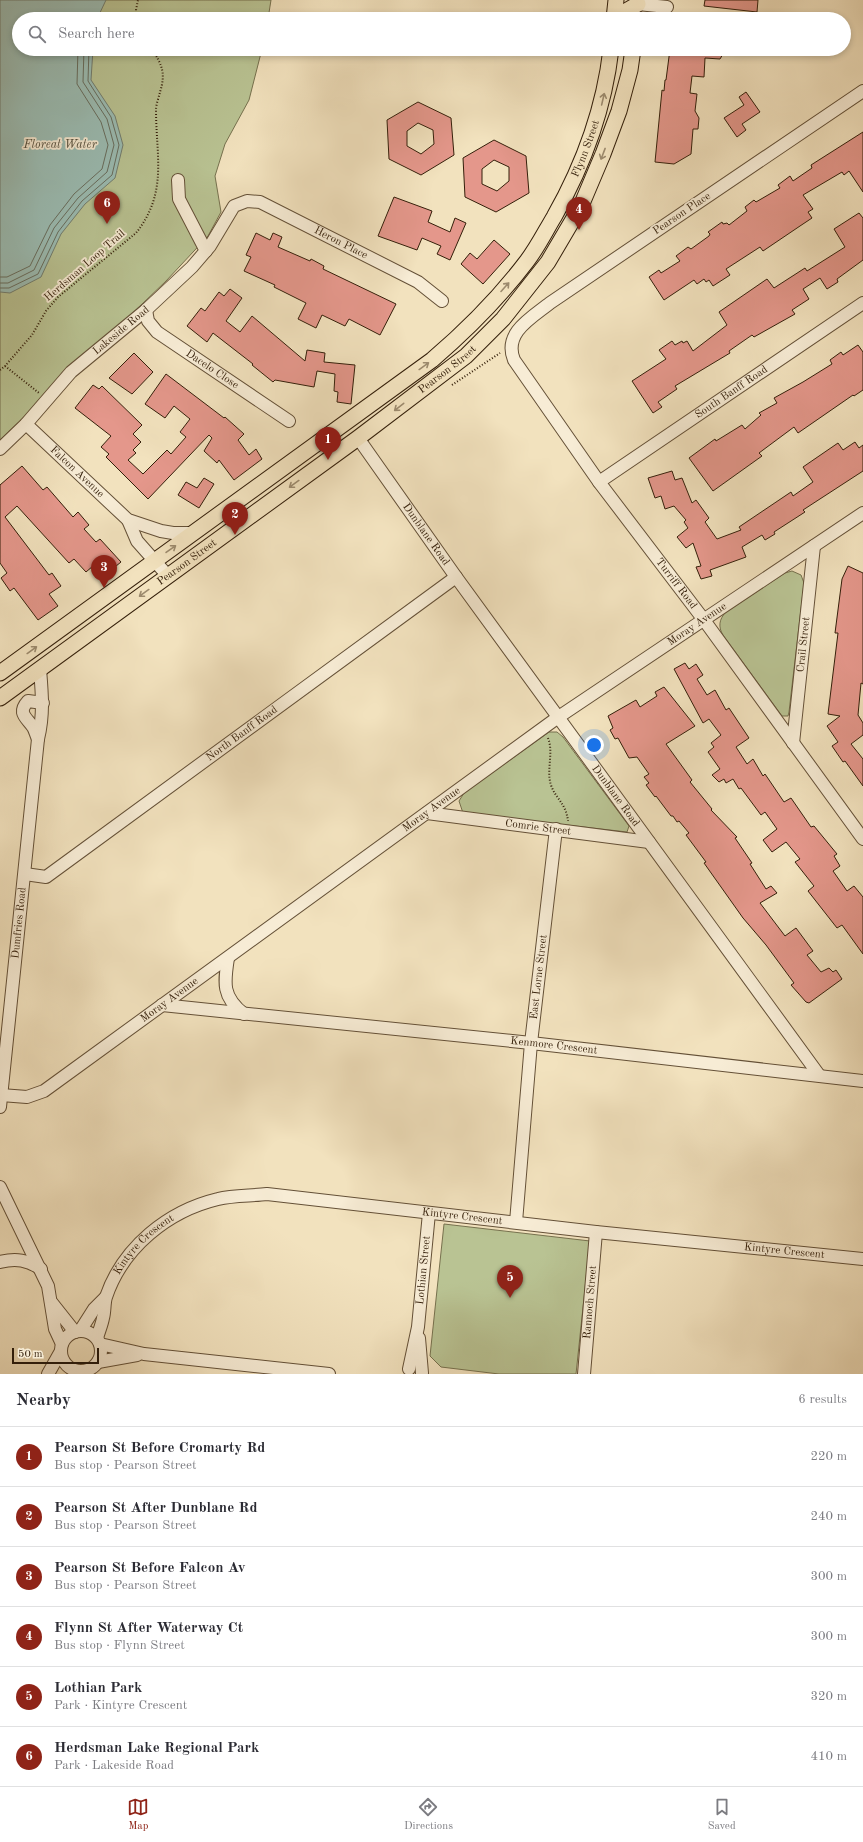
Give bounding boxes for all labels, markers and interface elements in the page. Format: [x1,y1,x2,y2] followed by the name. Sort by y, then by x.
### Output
[12,12,851,56] search box
[26,23,48,45] icon: search
[58,27,135,42] text: Search here
[599,93,607,106] one-way arrow
[570,119,602,179] street label: Flynn Street
[22,139,97,151] water label: Floreat Water
[599,147,607,159] one-way arrow
[94,191,120,224] pin: 6
[651,191,713,237] street label: Pearson Place
[566,197,592,230] pin: 4
[312,225,369,261] street label: Heron Place
[43,228,127,304] street label: Herdsman Loop Trail
[501,282,510,292] one-way arrow
[91,304,152,357] street label: Lakeside Road
[416,343,479,396] street label: Pearson Street
[184,348,241,391] street label: Dacelo Close
[418,362,429,370] one-way arrow
[693,364,770,421] street label: South Banff Road
[393,403,404,412] one-way arrow
[315,427,341,460] pin: 1
[48,444,106,500] street label: Falcon Avenue
[289,480,300,489] one-way arrow
[400,501,452,568] street label: Dunblane Road
[222,502,248,535] pin: 2
[155,537,219,587] street label: Pearson Street
[165,545,176,553] one-way arrow
[91,555,117,588] pin: 3
[654,556,699,611] street label: Turriff Road
[138,589,149,598] one-way arrow
[666,601,729,648] street label: Moray Avenue
[795,616,812,673] street label: Crail Street
[26,646,37,654] one-way arrow
[204,704,280,763] street label: North Banff Road
[584,735,604,755] your location
[590,763,642,829] street label: Dunblane Road
[400,785,462,834] street label: Moray Avenue
[504,818,572,837] street label: Comrie Street
[10,886,28,959] street label: Dumfries Road
[528,934,549,1020] street label: East Lorne Street
[138,975,200,1024] street label: Moray Avenue
[510,1035,598,1056] street label: Kenmore Crescent
[421,1206,503,1227] street label: Kintyre Crescent
[112,1212,176,1277] street label: Kintyre Crescent
[415,1235,432,1305] street label: Lothian Street
[744,1241,825,1261] street label: Kintyre Crescent
[497,1265,523,1298] pin: 5
[581,1265,599,1339] street label: Rannoch Street
[12,1346,99,1365] scale bar
[18,1349,43,1360] text: 50 m
[16,1392,71,1409] text: Nearby
[798,1393,847,1406] text: 6 results
[54,1441,265,1456] text: Pearson St Before Cromarty Rd
[25,1450,33,1463] text: 1
[810,1450,847,1463] text: 220 m
[54,1459,197,1472] text: Bus stop · Pearson Street
[54,1501,257,1516] text: Pearson St After Dunblane Rd
[25,1510,33,1523] text: 2
[810,1510,847,1523] text: 240 m
[54,1519,197,1532] text: Bus stop · Pearson Street
[54,1561,246,1576] text: Pearson St Before Falcon Av
[25,1570,33,1583] text: 3
[810,1570,847,1583] text: 300 m
[54,1579,197,1592] text: Bus stop · Pearson Street
[54,1621,243,1636] text: Flynn St After Waterway Ct
[25,1630,33,1643] text: 4
[810,1630,847,1643] text: 300 m
[54,1639,185,1652] text: Bus stop · Flynn Street
[54,1681,142,1696] text: Lothian Park
[25,1690,33,1703] text: 5
[810,1690,847,1703] text: 320 m
[54,1699,187,1712] text: Park · Kintyre Crescent
[54,1741,260,1756] text: Herdsman Lake Regional Park
[25,1750,33,1763] text: 6
[810,1750,847,1763] text: 410 m
[54,1759,174,1772] text: Park · Lakeside Road
[127,1796,149,1834] tab: Map
[404,1796,453,1834] tab: Directions
[708,1796,736,1834] tab: Saved

